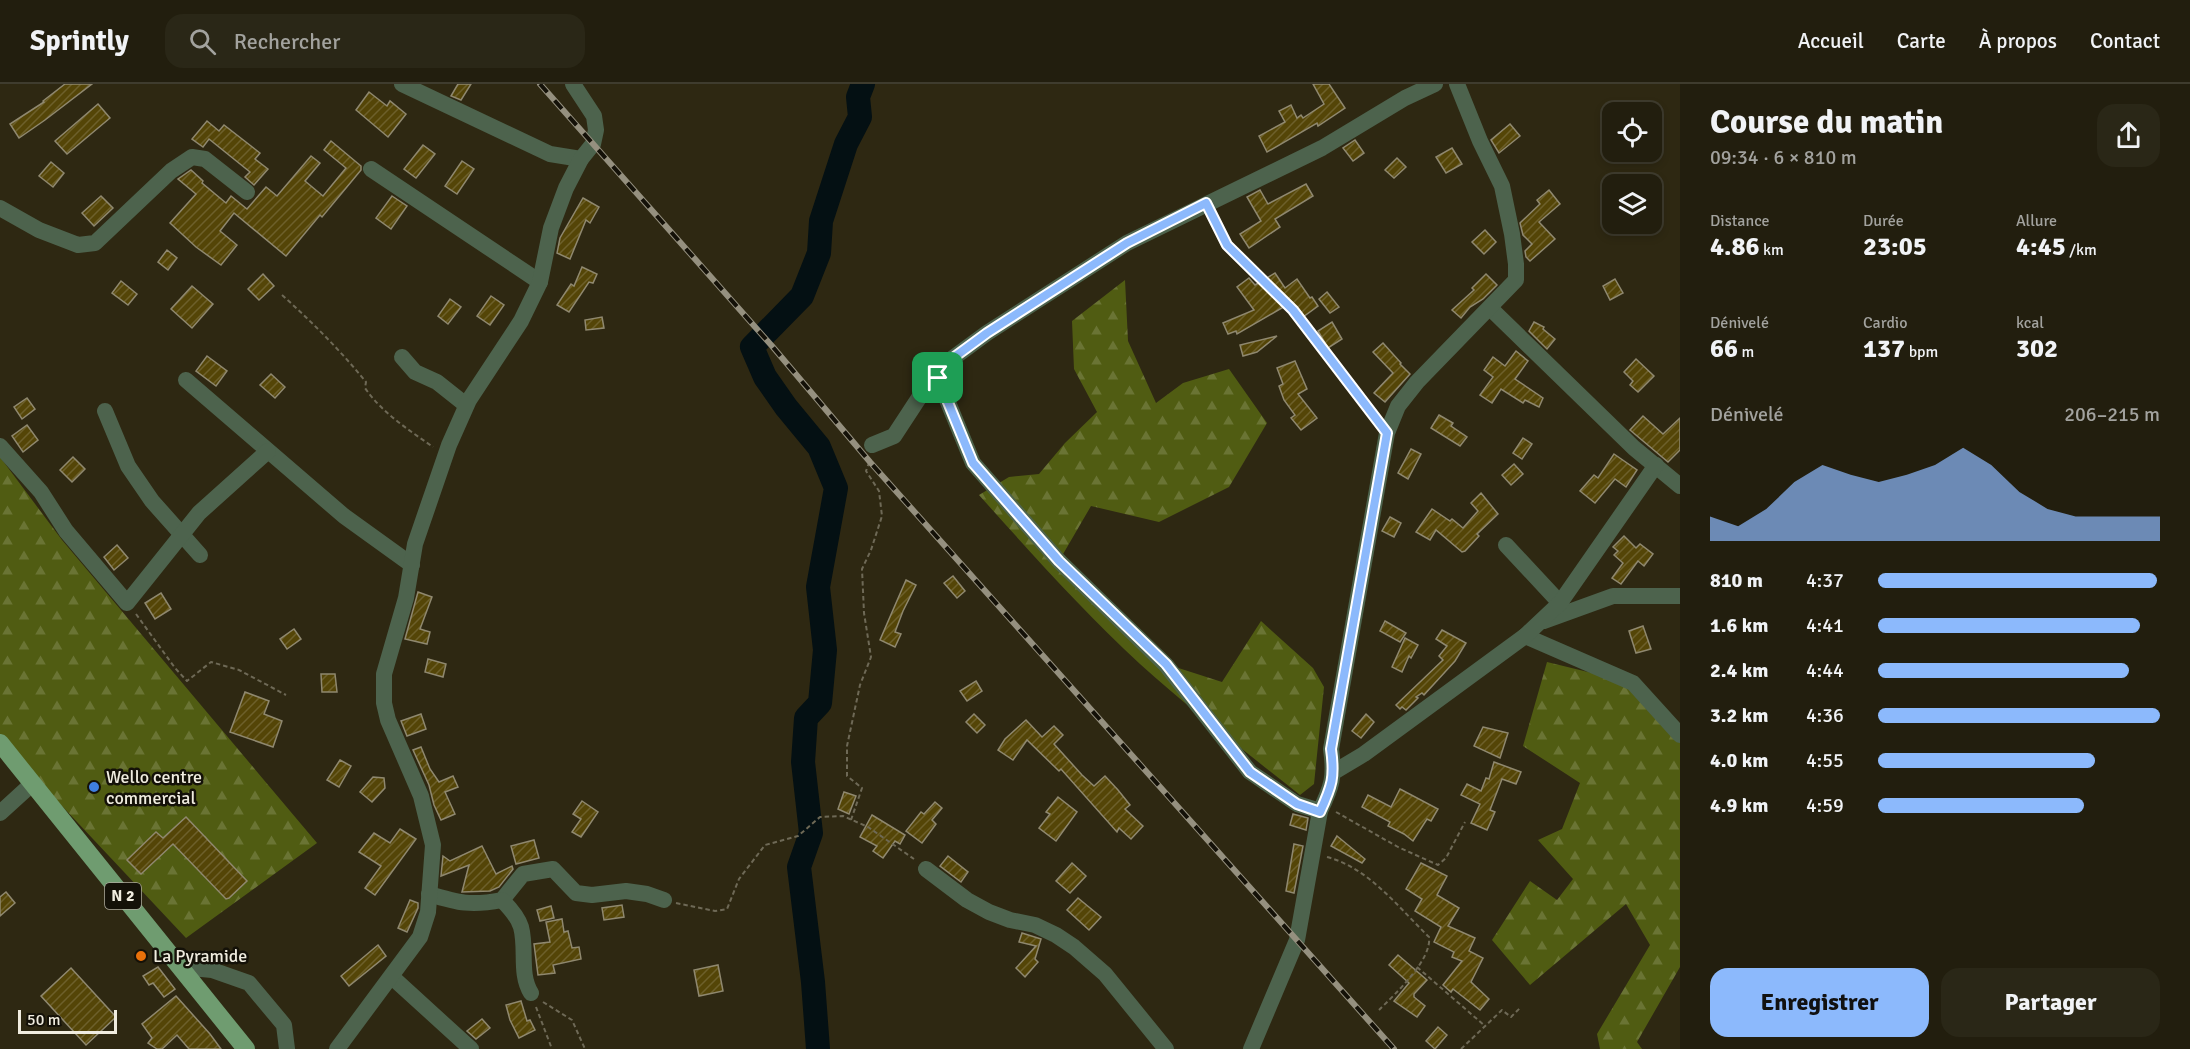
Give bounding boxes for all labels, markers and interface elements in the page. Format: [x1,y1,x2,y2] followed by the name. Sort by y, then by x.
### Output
[165,14,585,68] search box
[30,24,129,58] text: Sprintly
[186,25,219,58] icon: search
[234,28,340,55] text: Rechercher
[1798,28,1864,54] text: Accueil
[1897,28,1946,54] text: Carte
[1979,28,2057,54] text: À propos
[2090,28,2160,54] text: Contact
[1602,102,1662,234] map controls
[1602,102,1662,162] button: locate
[1710,102,1943,143] text: Course du matin
[2097,104,2160,167] button: share
[1710,145,1857,170] text: 09:34 · 6 × 810 m
[1602,174,1662,234] button: layers
[1710,211,1770,231] text: Distance
[1863,211,1904,231] text: Durée
[2016,211,2057,231] text: Allure
[1710,231,1760,263] text: 4.86
[1863,231,1927,263] text: 23:05
[2016,231,2066,263] text: 4:45
[1760,240,1784,260] text: km
[2066,240,2097,260] text: /km
[1710,313,1769,333] text: Dénivelé
[1863,313,1908,333] text: Cardio
[2016,313,2044,333] text: kcal
[1710,333,1738,365] text: 66
[1863,333,1905,365] text: 137
[2016,333,2058,365] text: 302
[1738,342,1754,362] text: m
[1905,342,1938,362] text: bpm
[912,352,963,403] pin
[921,361,954,394] icon: arrive
[1710,402,1784,427] text: Dénivelé
[2064,402,2160,427] text: 206–215 m
[1710,568,1763,593] text: 810 m
[1806,568,1844,593] text: 4:37
[1710,613,1768,638] text: 1.6 km
[1806,613,1844,638] text: 4:41
[1710,658,1768,683] text: 2.4 km
[1806,658,1844,683] text: 4:44
[1710,703,1768,728] text: 3.2 km
[1806,703,1844,728] text: 4:36
[1710,748,1768,773] text: 4.0 km
[1806,748,1844,773] text: 4:55
[106,766,202,809] place label: Wello centre commercial
[87,780,101,794] marker: Wello centre commercial
[1710,793,1768,818] text: 4.9 km
[1806,793,1844,818] text: 4:59
[105,883,141,909] road number: N 2
[153,945,247,967] place label: La Pyramide
[134,949,148,963] marker: La Pyramide
[1710,968,1929,1037] button: Enregistrer
[1941,968,2160,1037] button: Partager
[18,1007,117,1034] scale bar
[27,1010,61,1030] text: 50 m

